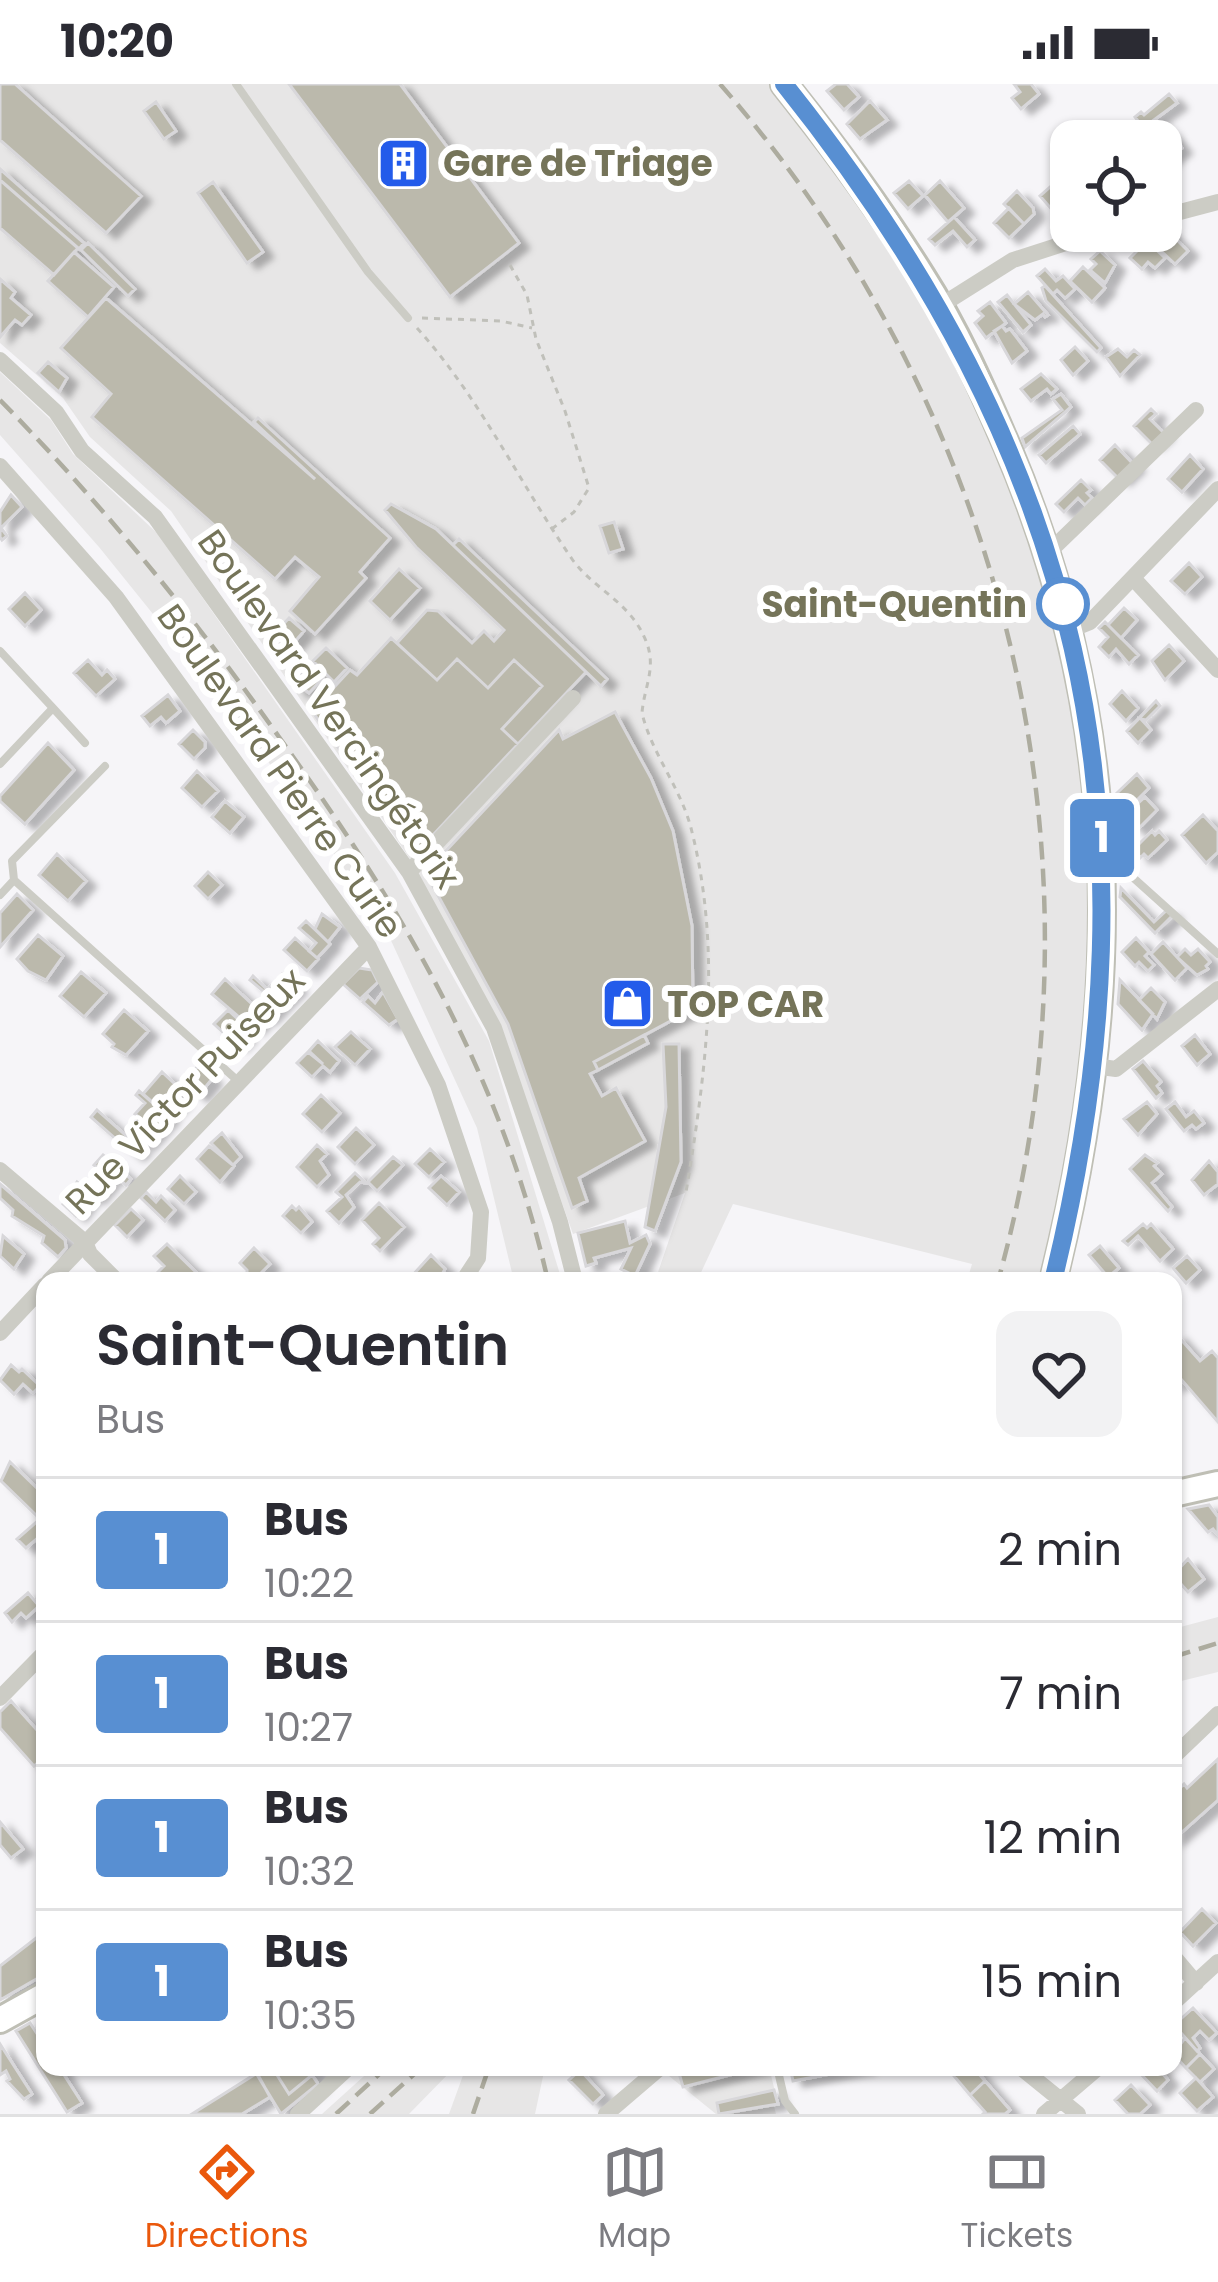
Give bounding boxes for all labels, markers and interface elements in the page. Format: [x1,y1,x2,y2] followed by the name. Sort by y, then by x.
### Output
[60,10,174,73] text: 10:20
[1050,120,1182,252] map controls
[1050,120,1182,252] button: locate
[376,135,432,191] building icon: Gare de Triage
[443,138,713,189] place label: Gare de Triage
[186,519,472,899] street label: Boulevard Vercingétorix
[761,579,1027,630] place label: Saint-Quentin
[1038,579,1088,629] marker: Saint-Quentin
[145,594,415,948] street label: Boulevard Pierre Curie
[1063,799,1141,877] line badge: 1
[1094,808,1110,867] text: 1
[54,956,316,1226] street label: Rue Victor Puiseux
[600,976,656,1032] shop icon: TOP CAR
[667,979,824,1030] place label: TOP CAR
[96,1305,509,1385] text: Saint-Quentin
[996,1311,1122,1437] button: heart
[96,1392,165,1447] text: Bus
[264,1488,349,1551] text: Bus
[998,1518,1122,1581] text: 2 min
[154,1520,170,1579] text: 1
[264,1556,354,1611] text: 10:22
[264,1632,349,1695] text: Bus
[999,1662,1122,1725] text: 7 min
[154,1664,170,1723] text: 1
[264,1700,353,1755] text: 10:27
[264,1776,349,1839] text: Bus
[983,1806,1122,1869] text: 12 min
[154,1808,170,1867] text: 1
[264,1844,355,1899] text: 10:32
[264,1920,349,1983] text: Bus
[981,1950,1122,2013] text: 15 min
[154,1952,170,2011] text: 1
[264,1988,357,2043] text: 10:35
[145,2139,309,2261] tab: Directions
[598,2139,671,2261] tab: Map
[961,2139,1073,2261] tab: Tickets

